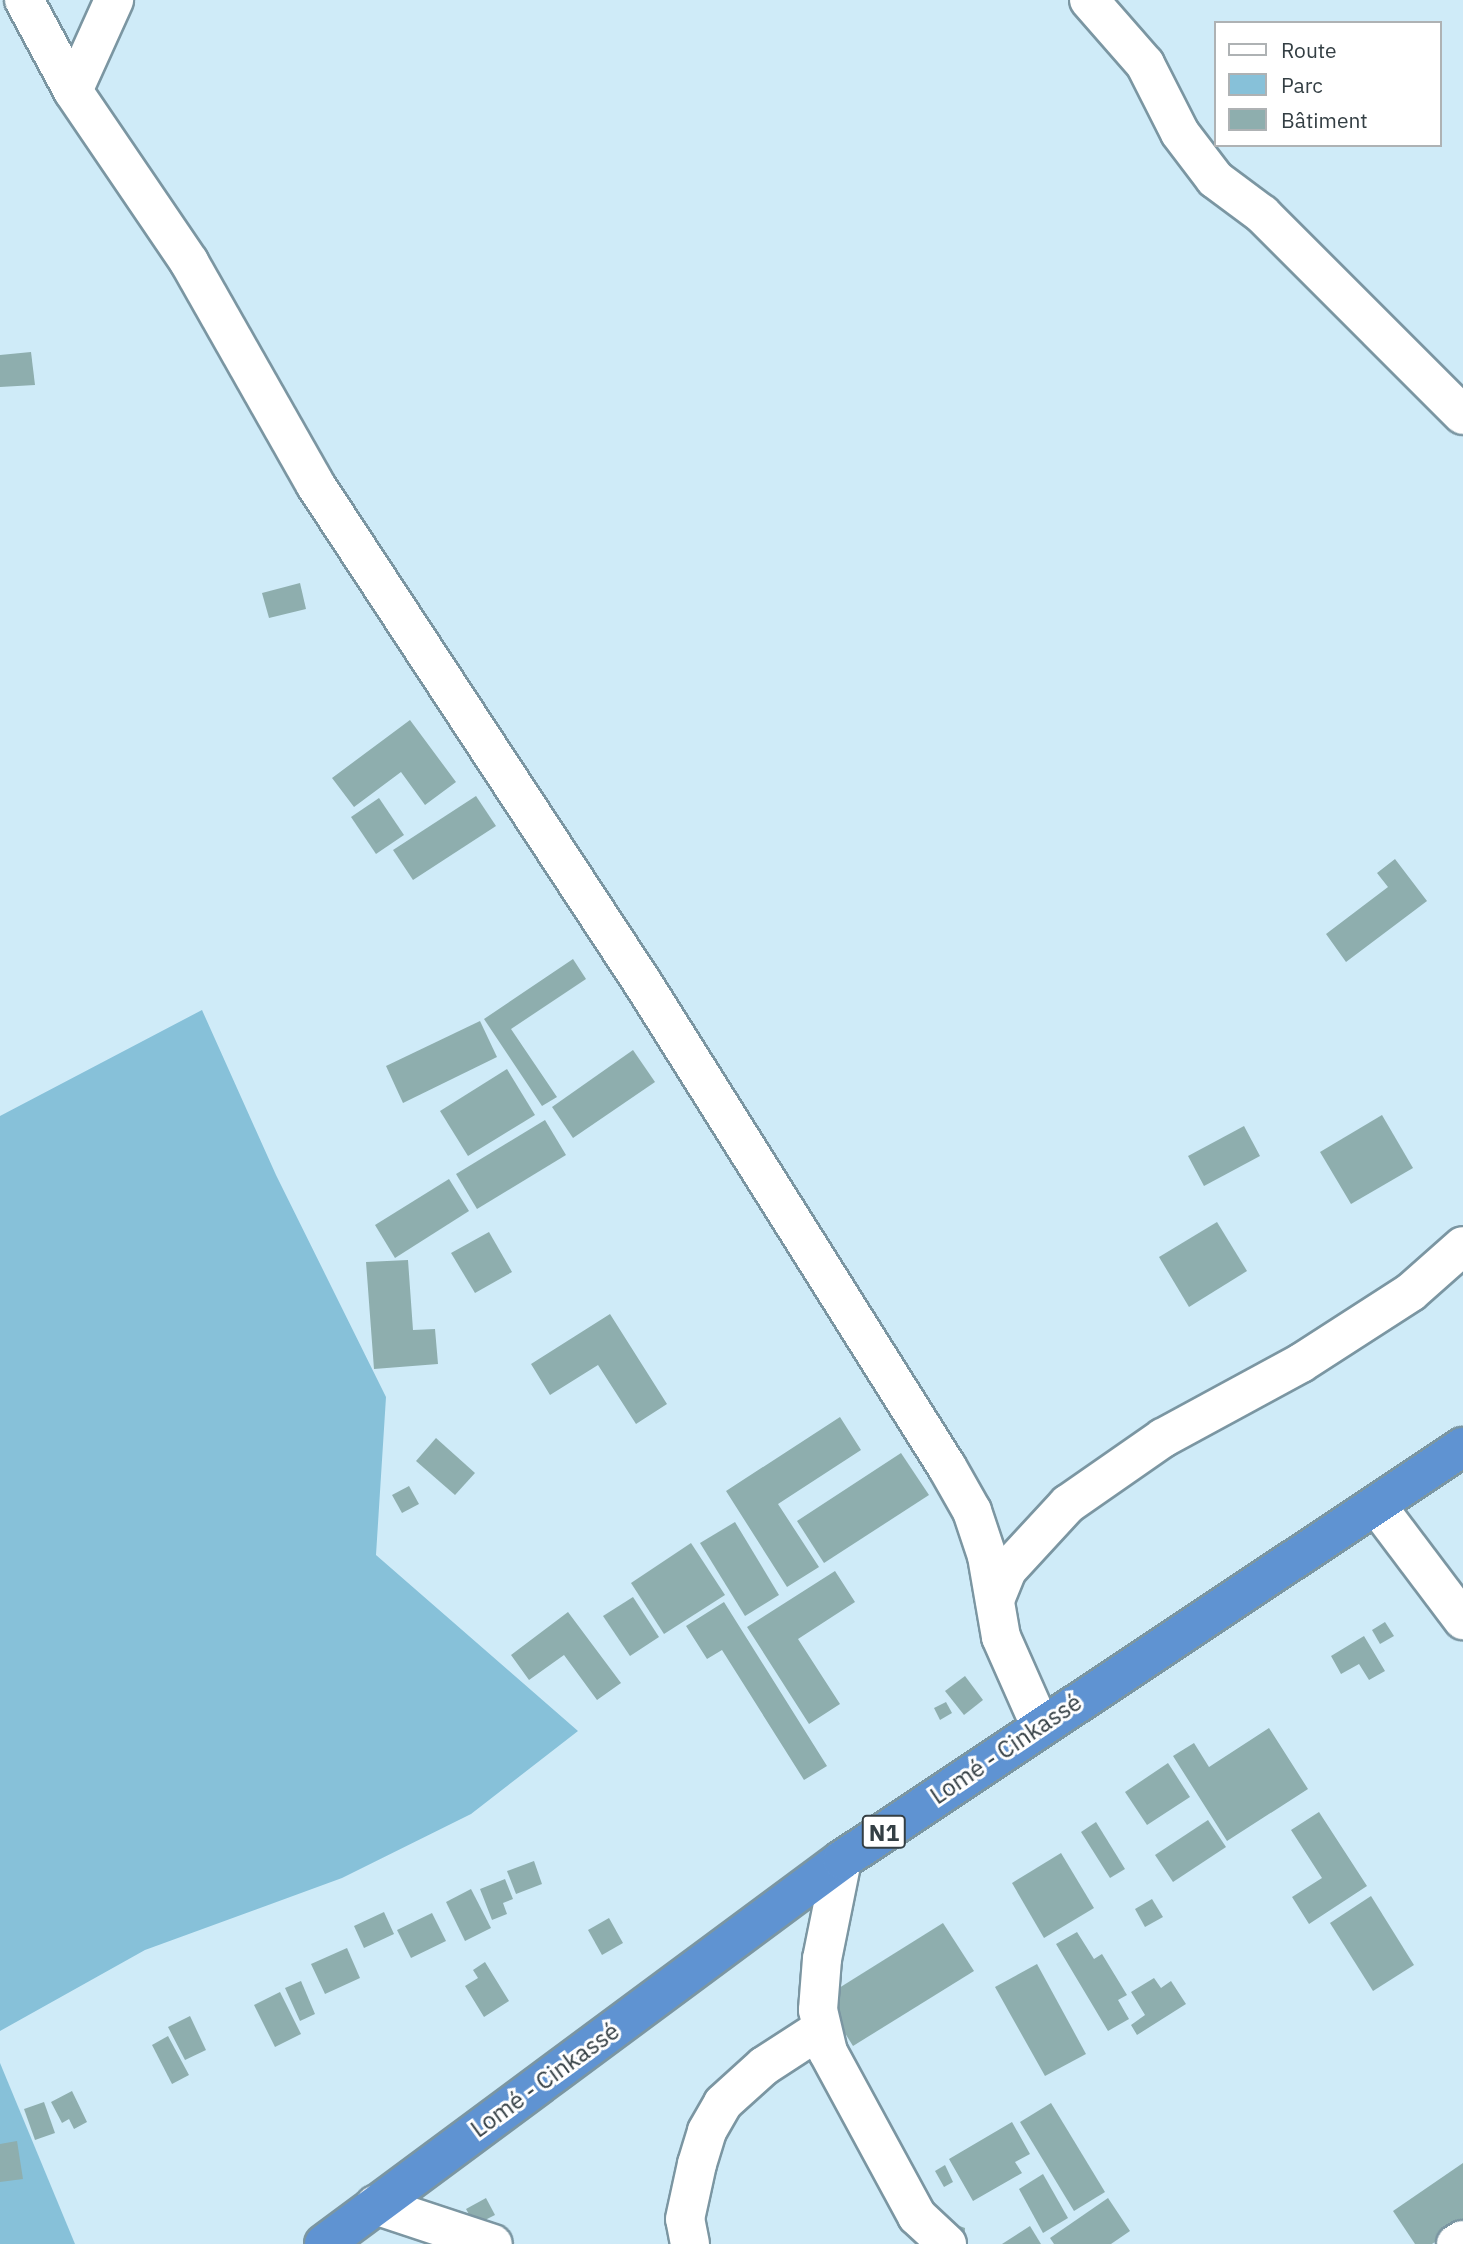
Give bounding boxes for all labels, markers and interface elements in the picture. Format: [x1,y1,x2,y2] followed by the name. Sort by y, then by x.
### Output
[1214,21,1442,147] legend
[1281,36,1337,64] text: Route
[1281,71,1323,99] text: Parc
[1281,106,1368,134] text: Bâtiment
[925,1688,1087,1810] street label: Lomé - Cinkassé
[861,1812,907,1852] road number: N1
[465,2016,625,2144] street label: Lomé - Cinkassé

